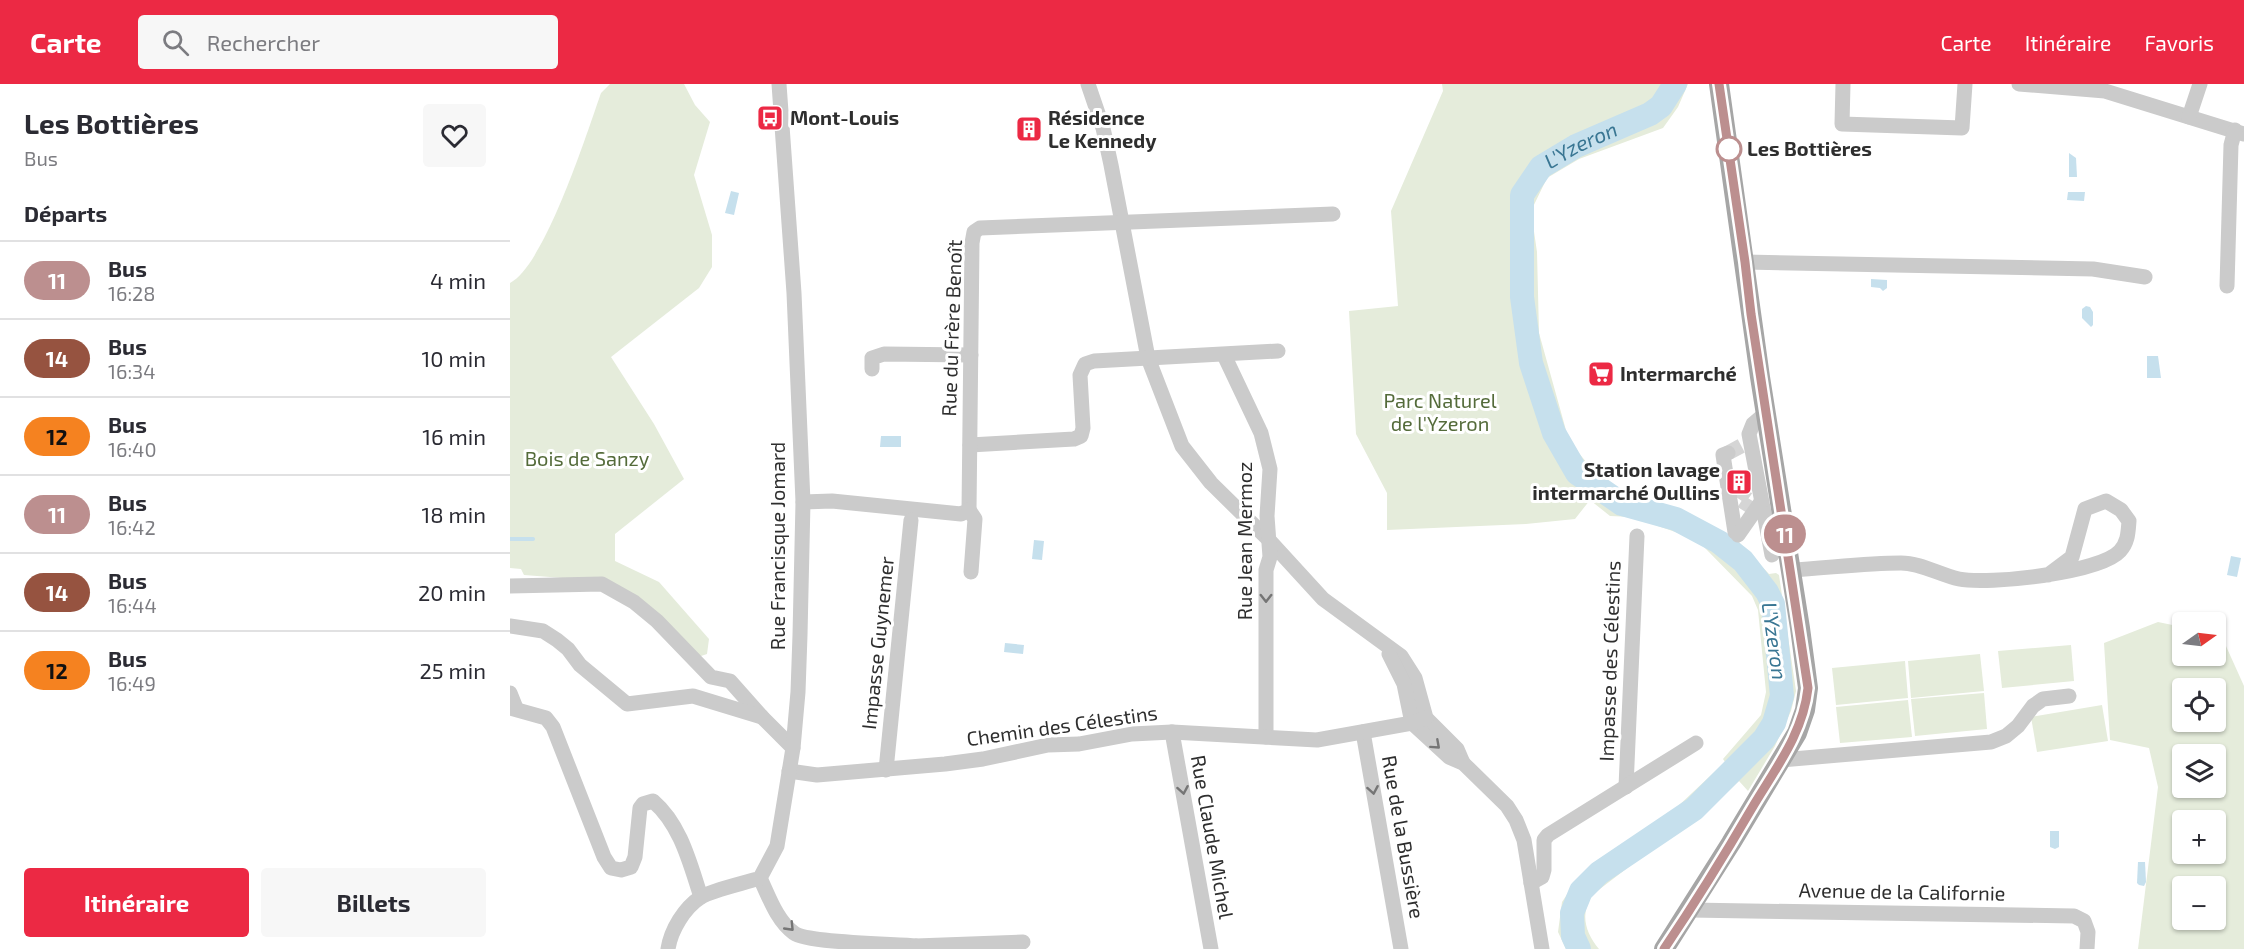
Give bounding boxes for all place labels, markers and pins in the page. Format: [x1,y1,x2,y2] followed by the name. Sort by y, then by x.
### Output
[755,103,785,133] bus stop icon: Mont-Louis
[790,105,899,129] place label: Mont-Louis
[1048,105,1157,153] place label: Résidence Le Kennedy
[1014,114,1044,144] building icon: Résidence Le Kennedy
[1716,136,1742,162] marker: Les Bottières
[1747,136,1872,160] place label: Les Bottières
[1586,359,1616,389] supermarket icon: Intermarché
[1620,361,1737,385] place label: Intermarché
[1532,457,1720,504] place label: Station lavage intermarché Oullins
[1724,467,1754,497] building icon: Station lavage intermarché Oullins

